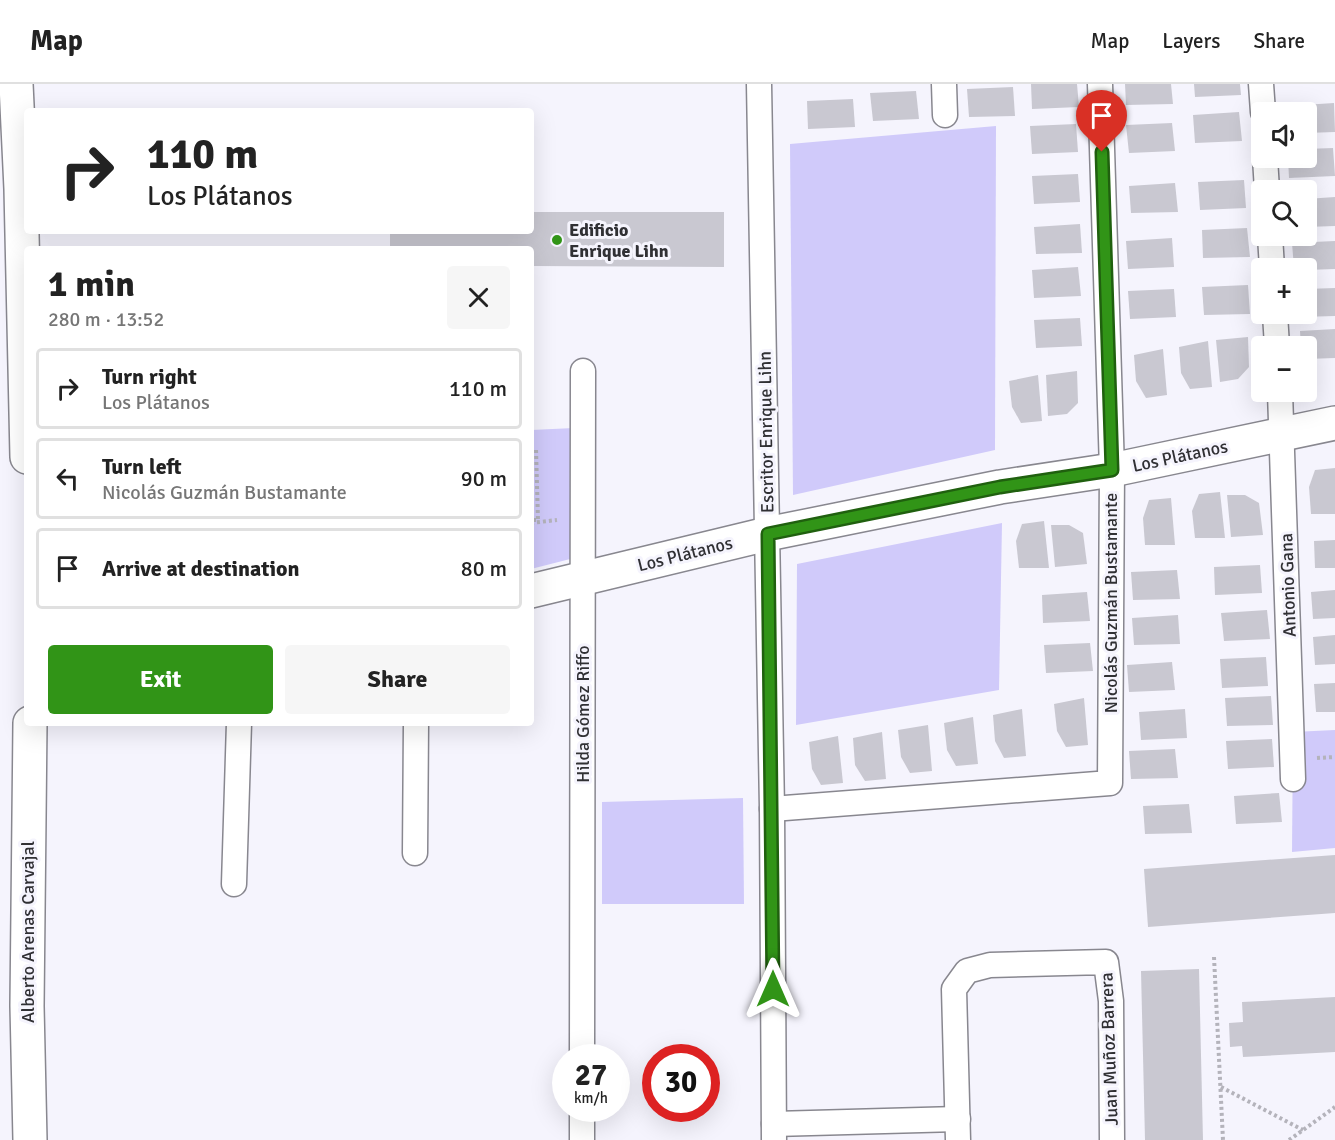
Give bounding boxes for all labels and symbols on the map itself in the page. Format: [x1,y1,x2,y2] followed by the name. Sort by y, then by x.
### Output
[1076,90,1127,152] pin
[569,219,669,262] place label: Edificio Enrique Lihn
[550,233,564,247] marker: Edificio Enrique Lihn
[754,351,778,513] street label: Escritor Enrique Lihn
[1130,435,1230,477] street label: Los Plátanos
[1100,493,1122,713] street label: Nicolás Guzmán Bustamante
[635,532,735,576] street label: Los Plátanos
[1275,533,1301,637] street label: Antonio Gana
[572,645,594,783] street label: Hilda Gómez Riffo
[17,841,39,1023] street label: Alberto Arenas Carvajal
[741,957,805,1021] position arrow
[1095,972,1123,1126] street label: Juan Muñoz Barrera
[642,1044,720,1122] speed limit sign: 30

